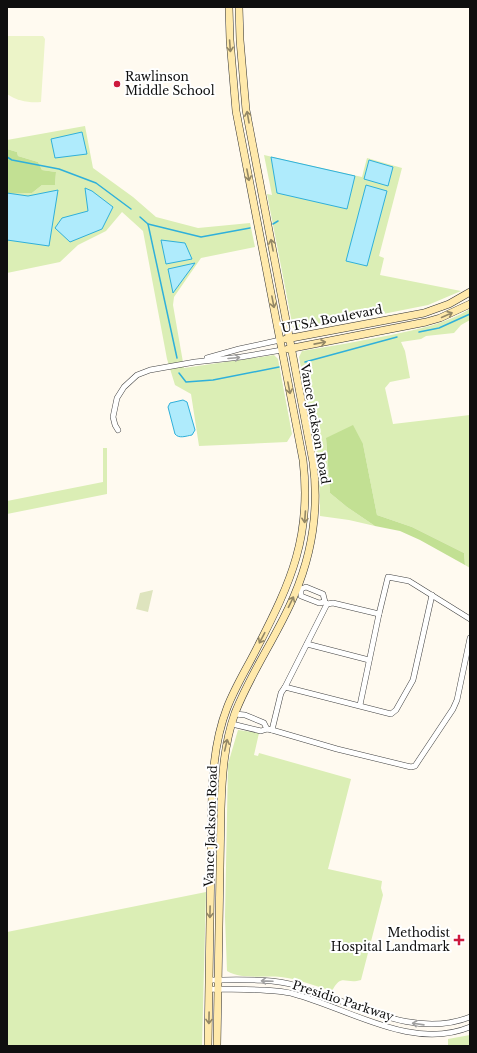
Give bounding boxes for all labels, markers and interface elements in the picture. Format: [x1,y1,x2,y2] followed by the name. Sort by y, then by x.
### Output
[227,39,234,52] one-way arrow
[125,69,215,98] place label: Rawlinson Middle School
[112,79,122,89] marker: Rawlinson Middle School
[243,111,251,124] one-way arrow
[244,168,252,181] one-way arrow
[267,239,275,252] one-way arrow
[269,295,277,308] one-way arrow
[280,301,384,336] street label: UTSA Boulevard
[441,311,453,318] one-way arrow
[313,338,326,346] one-way arrow
[227,354,240,362] one-way arrow
[297,362,333,485] street label: Vance Jackson Road
[286,381,294,394] one-way arrow
[301,510,308,523] one-way arrow
[288,596,295,608] one-way arrow
[258,632,265,644] one-way arrow
[223,739,231,752] one-way arrow
[201,765,220,888] street label: Vance Jackson Road
[206,905,214,918] one-way arrow
[331,925,451,954] place label: Methodist Hospital Landmark
[453,934,465,946] marker: Methodist Hospital Landmark
[291,977,396,1024] street label: Presidio Parkway
[261,978,274,985] one-way arrow
[205,1011,213,1024] one-way arrow
[412,1020,425,1027] one-way arrow

